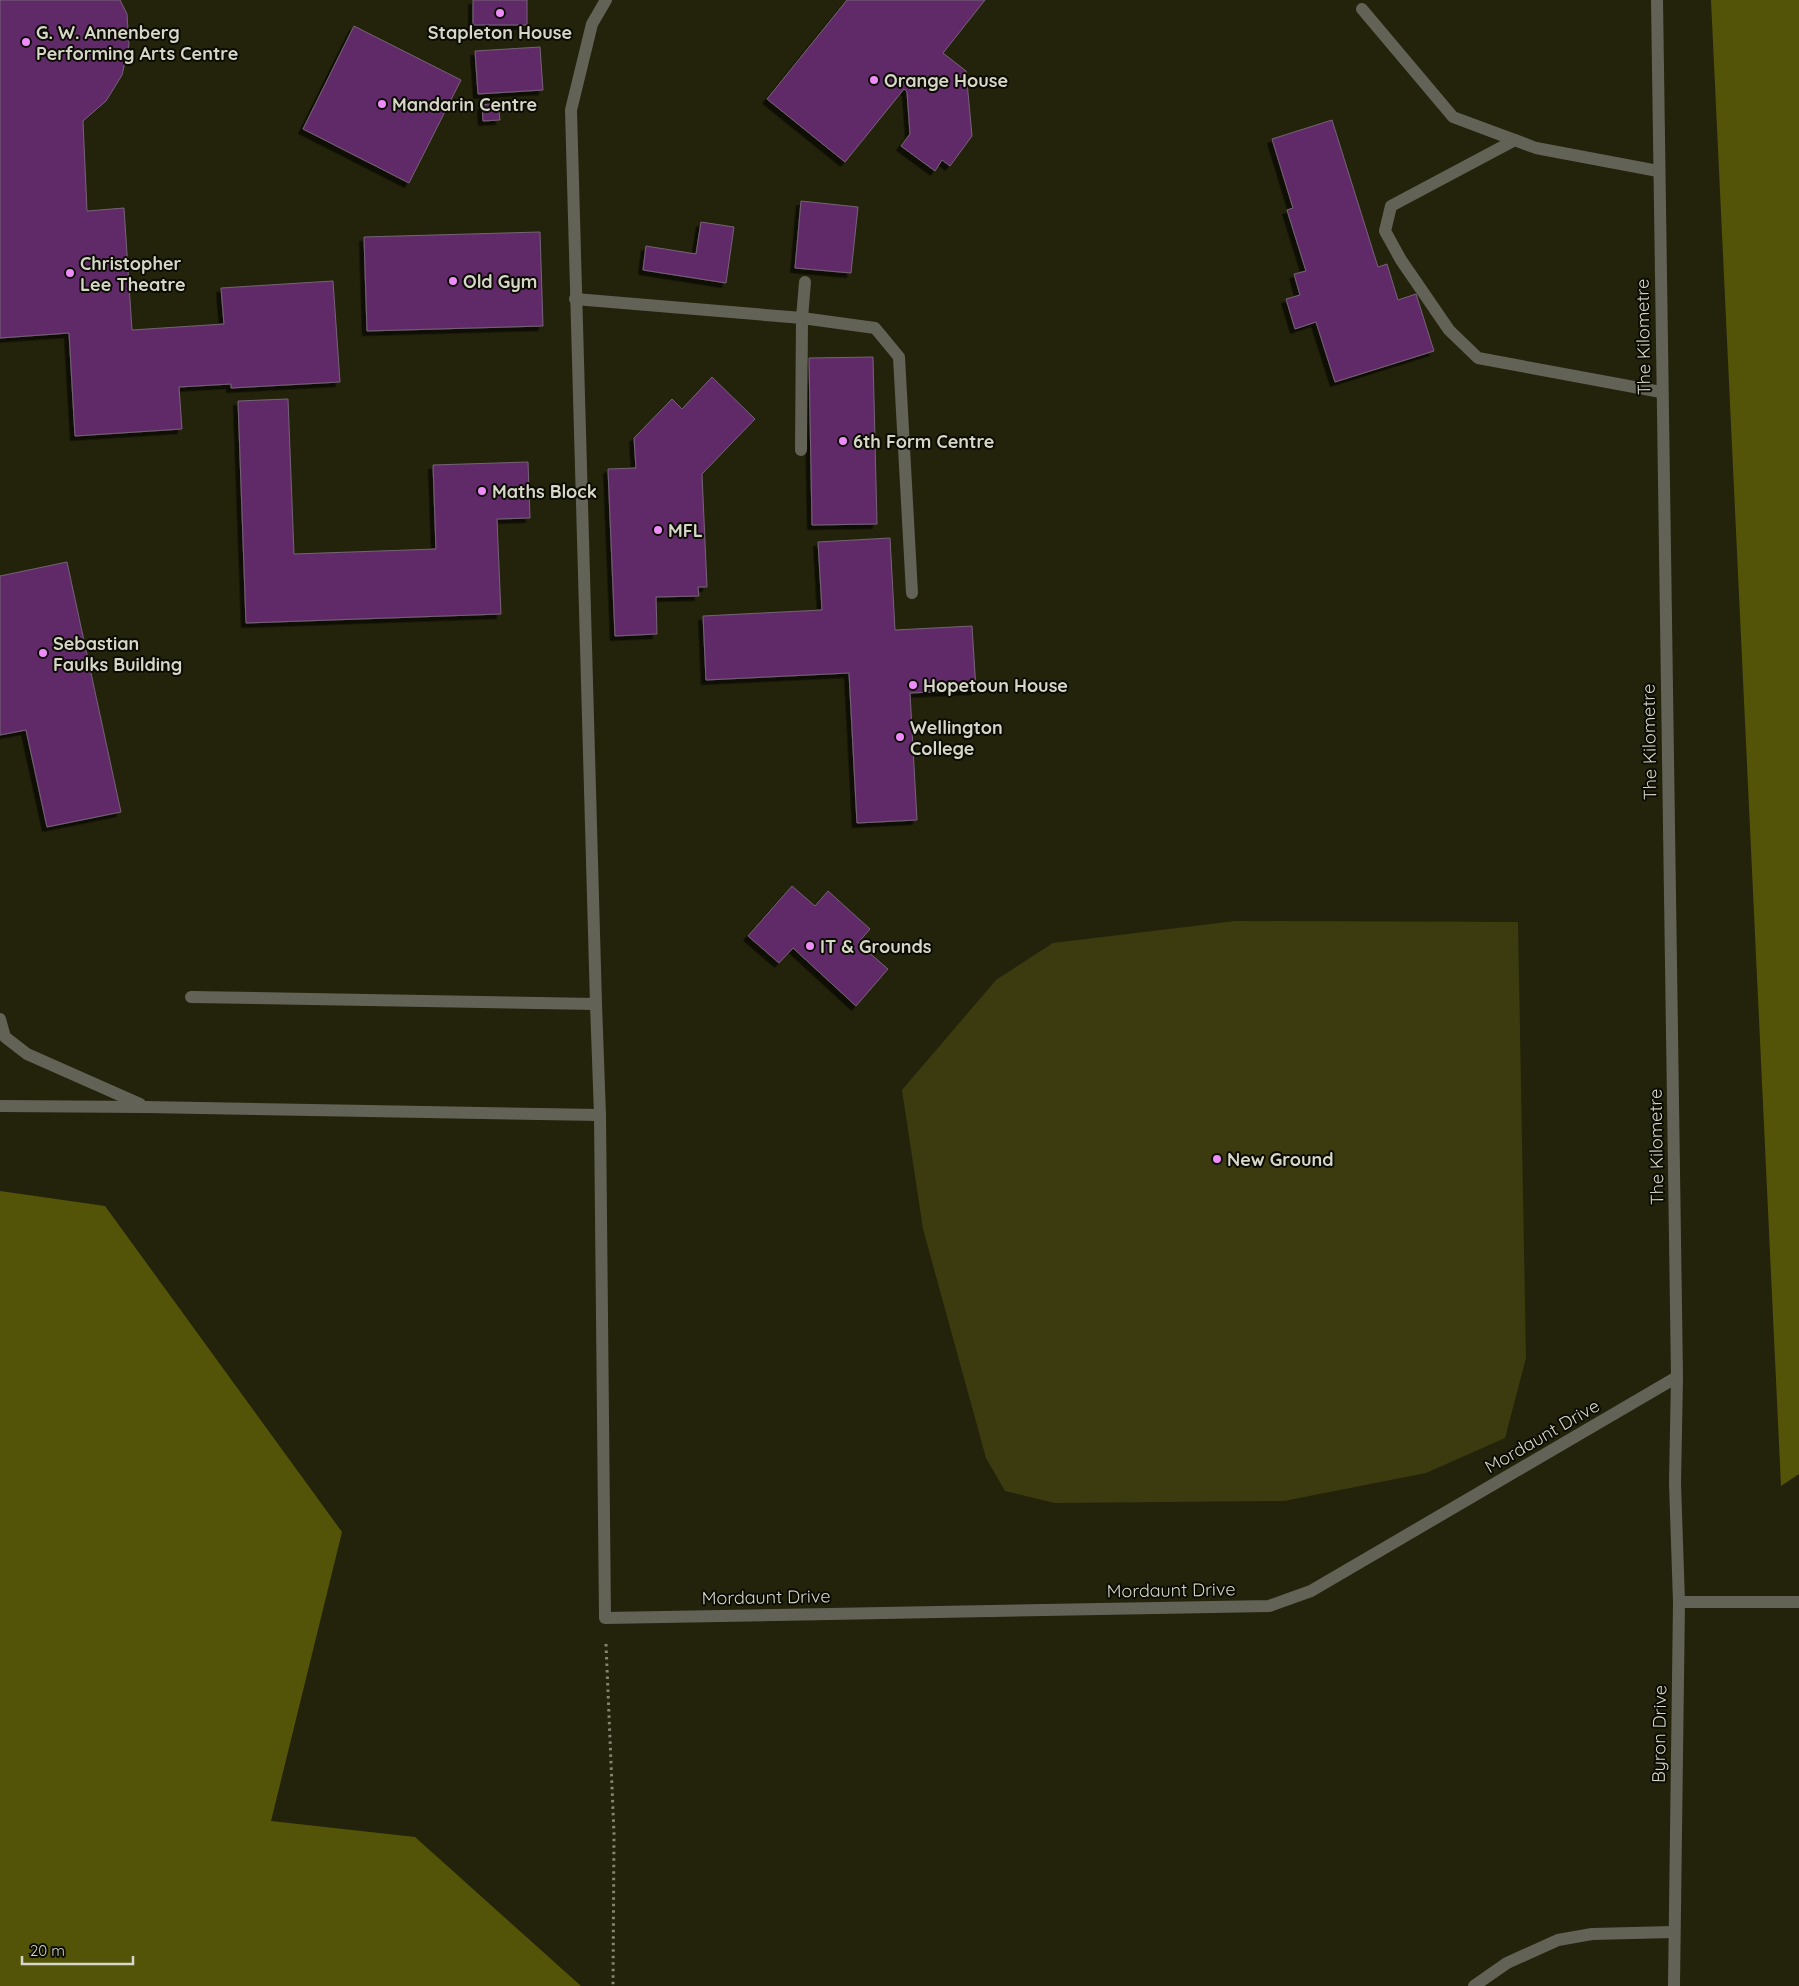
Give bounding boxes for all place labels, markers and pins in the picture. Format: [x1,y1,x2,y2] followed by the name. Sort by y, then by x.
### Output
[494,7,506,19] marker: Stapleton House
[36,21,238,65] place label: G. W. Annenberg Performing Arts Centre
[428,21,572,44] place label: Stapleton House
[20,36,32,48] marker: G. W. Annenberg Performing Arts Centre
[884,69,1008,92] place label: Orange House
[868,74,880,86] marker: Orange House
[392,93,537,116] place label: Mandarin Centre
[376,98,388,110] marker: Mandarin Centre
[80,252,186,296] place label: Christopher Lee Theatre
[64,267,76,279] marker: Christopher Lee Theatre
[463,270,537,293] place label: Old Gym
[447,275,459,287] marker: Old Gym
[853,430,994,453] place label: 6th Form Centre
[837,435,849,447] marker: 6th Form Centre
[492,480,597,503] place label: Maths Block
[476,485,488,497] marker: Maths Block
[668,519,703,542] place label: MFL
[652,524,664,536] marker: MFL
[53,632,182,676] place label: Sebastian Faulks Building
[37,647,49,659] marker: Sebastian Faulks Building
[923,674,1068,697] place label: Hopetoun House
[907,679,919,691] marker: Hopetoun House
[910,716,1003,760] place label: Wellington College
[894,731,906,743] marker: Wellington College
[820,935,932,958] place label: IT & Grounds
[804,940,816,952] marker: IT & Grounds
[1227,1148,1334,1171] place label: New Ground
[1211,1153,1223,1165] marker: New Ground

